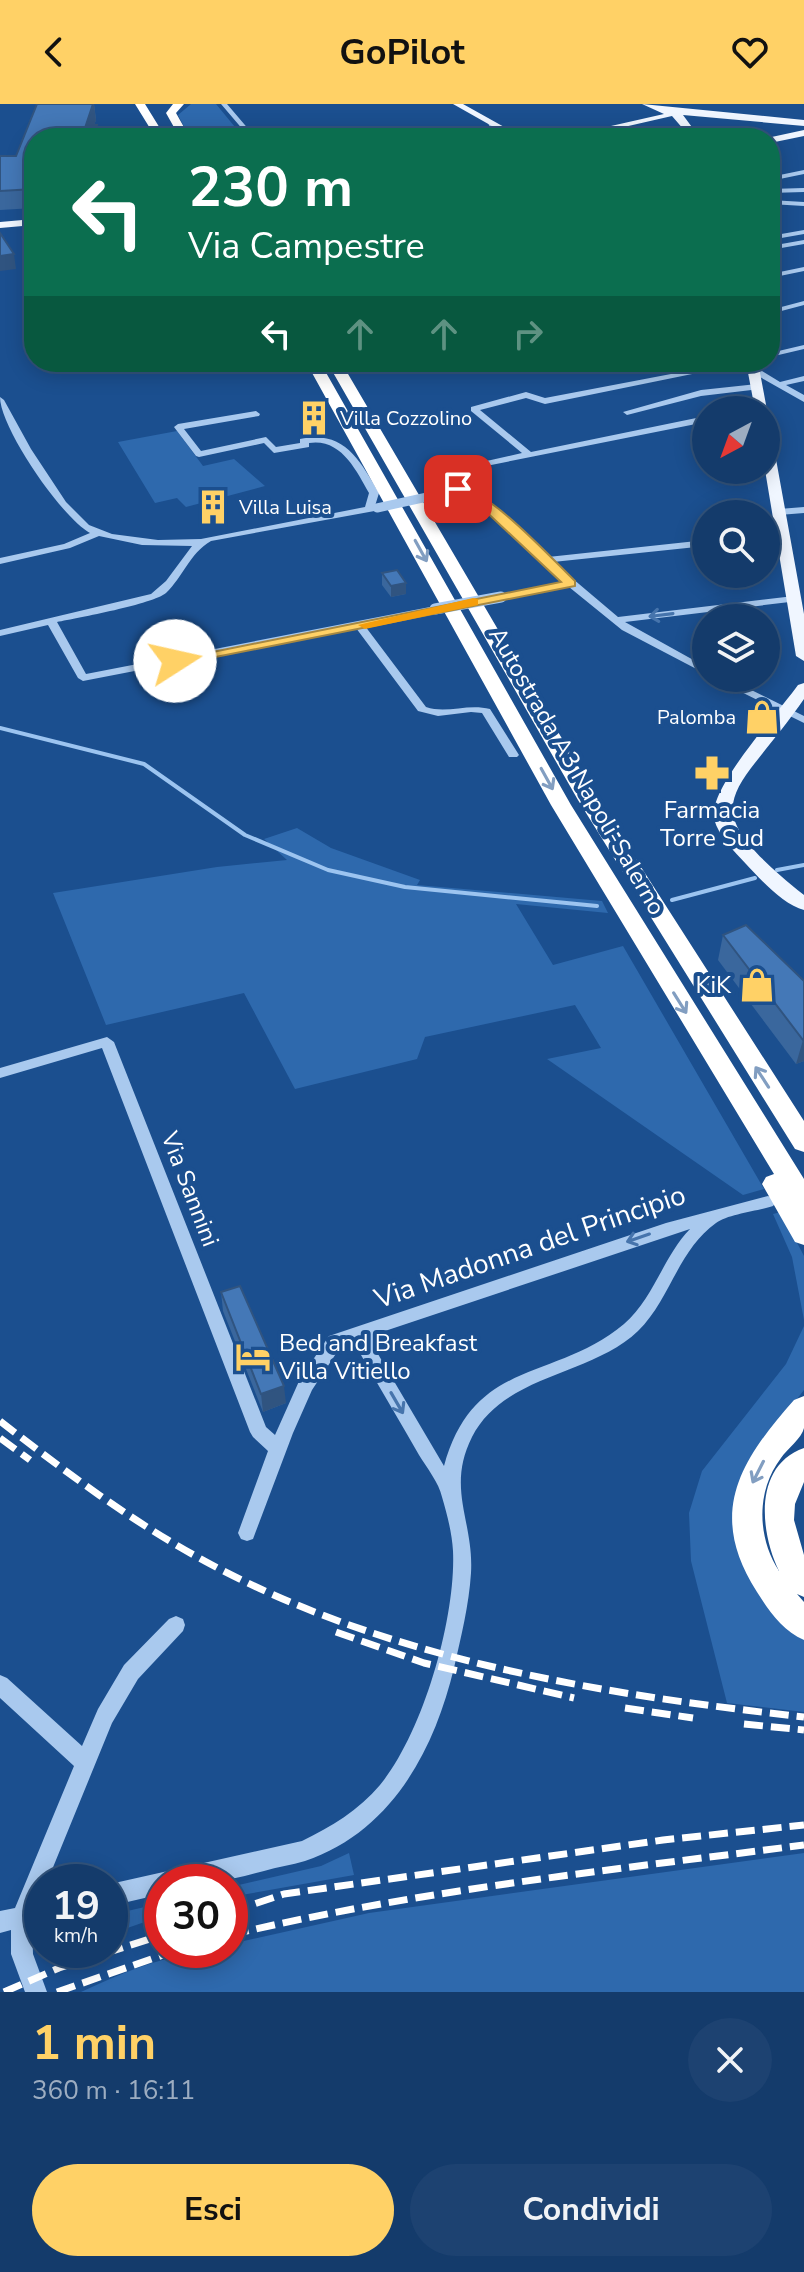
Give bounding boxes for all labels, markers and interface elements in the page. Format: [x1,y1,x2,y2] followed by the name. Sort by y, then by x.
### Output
[339,28,465,77] text: GoPilot
[32,30,76,74] icon: back
[728,30,772,74] icon: heart
[188,149,353,226] text: 230 m
[56,160,160,264] icon: left
[188,222,425,271] text: Via Campestre
[254,312,298,356] icon: left
[338,312,382,356] icon: ahead
[422,312,466,356] icon: ahead
[506,312,550,356] icon: right
[692,396,780,484] north arrow
[692,396,780,692] map controls
[295,399,333,437] building icon: Villa Cozzolino
[339,405,472,432] place label: Villa Cozzolino
[424,455,492,523] pin
[436,467,480,511] icon: arrive
[194,488,232,526] building icon: Villa Luisa
[238,494,332,521] place label: Villa Luisa
[692,500,780,588] button: search
[414,539,430,563] one-way arrow
[692,604,780,692] button: layers
[648,607,675,622] one-way arrow
[133,619,217,703] position arrow
[481,621,673,921] street label: Autostrada A3 Napoli-Salerno
[743,698,781,736] shop icon: Palomba
[657,704,736,731] place label: Palomba
[693,754,731,792] pharmacy icon: Farmacia Torre Sud
[539,767,555,791] one-way arrow
[660,794,764,854] place label: Farmacia Torre Sud
[738,966,776,1004] shop icon: KiK
[695,969,732,1001] place label: KiK
[672,991,688,1014] one-way arrow
[753,1066,769,1089] one-way arrow
[153,1126,227,1251] street label: Via Sannini
[368,1176,691,1318] street label: Via Madonna del Principio
[626,1231,651,1246] one-way arrow
[278,1327,478,1387] place label: Bed and Breakfast Villa Vitiello
[234,1338,272,1376] hotel icon: Bed and Breakfast Villa Vitiello
[389,1391,405,1414] one-way arrow
[749,1459,765,1483] one-way arrow
[144,1864,248,1968] speed limit sign: 30
[52,1879,100,1933] text: 19
[54,1922,98,1949] text: km/h
[32,2010,156,2076] text: 1 min
[688,2018,772,2102] button: close
[32,2073,195,2108] text: 360 m · 16:11
[32,2164,394,2256] button: Esci
[410,2164,772,2256] button: Condividi

